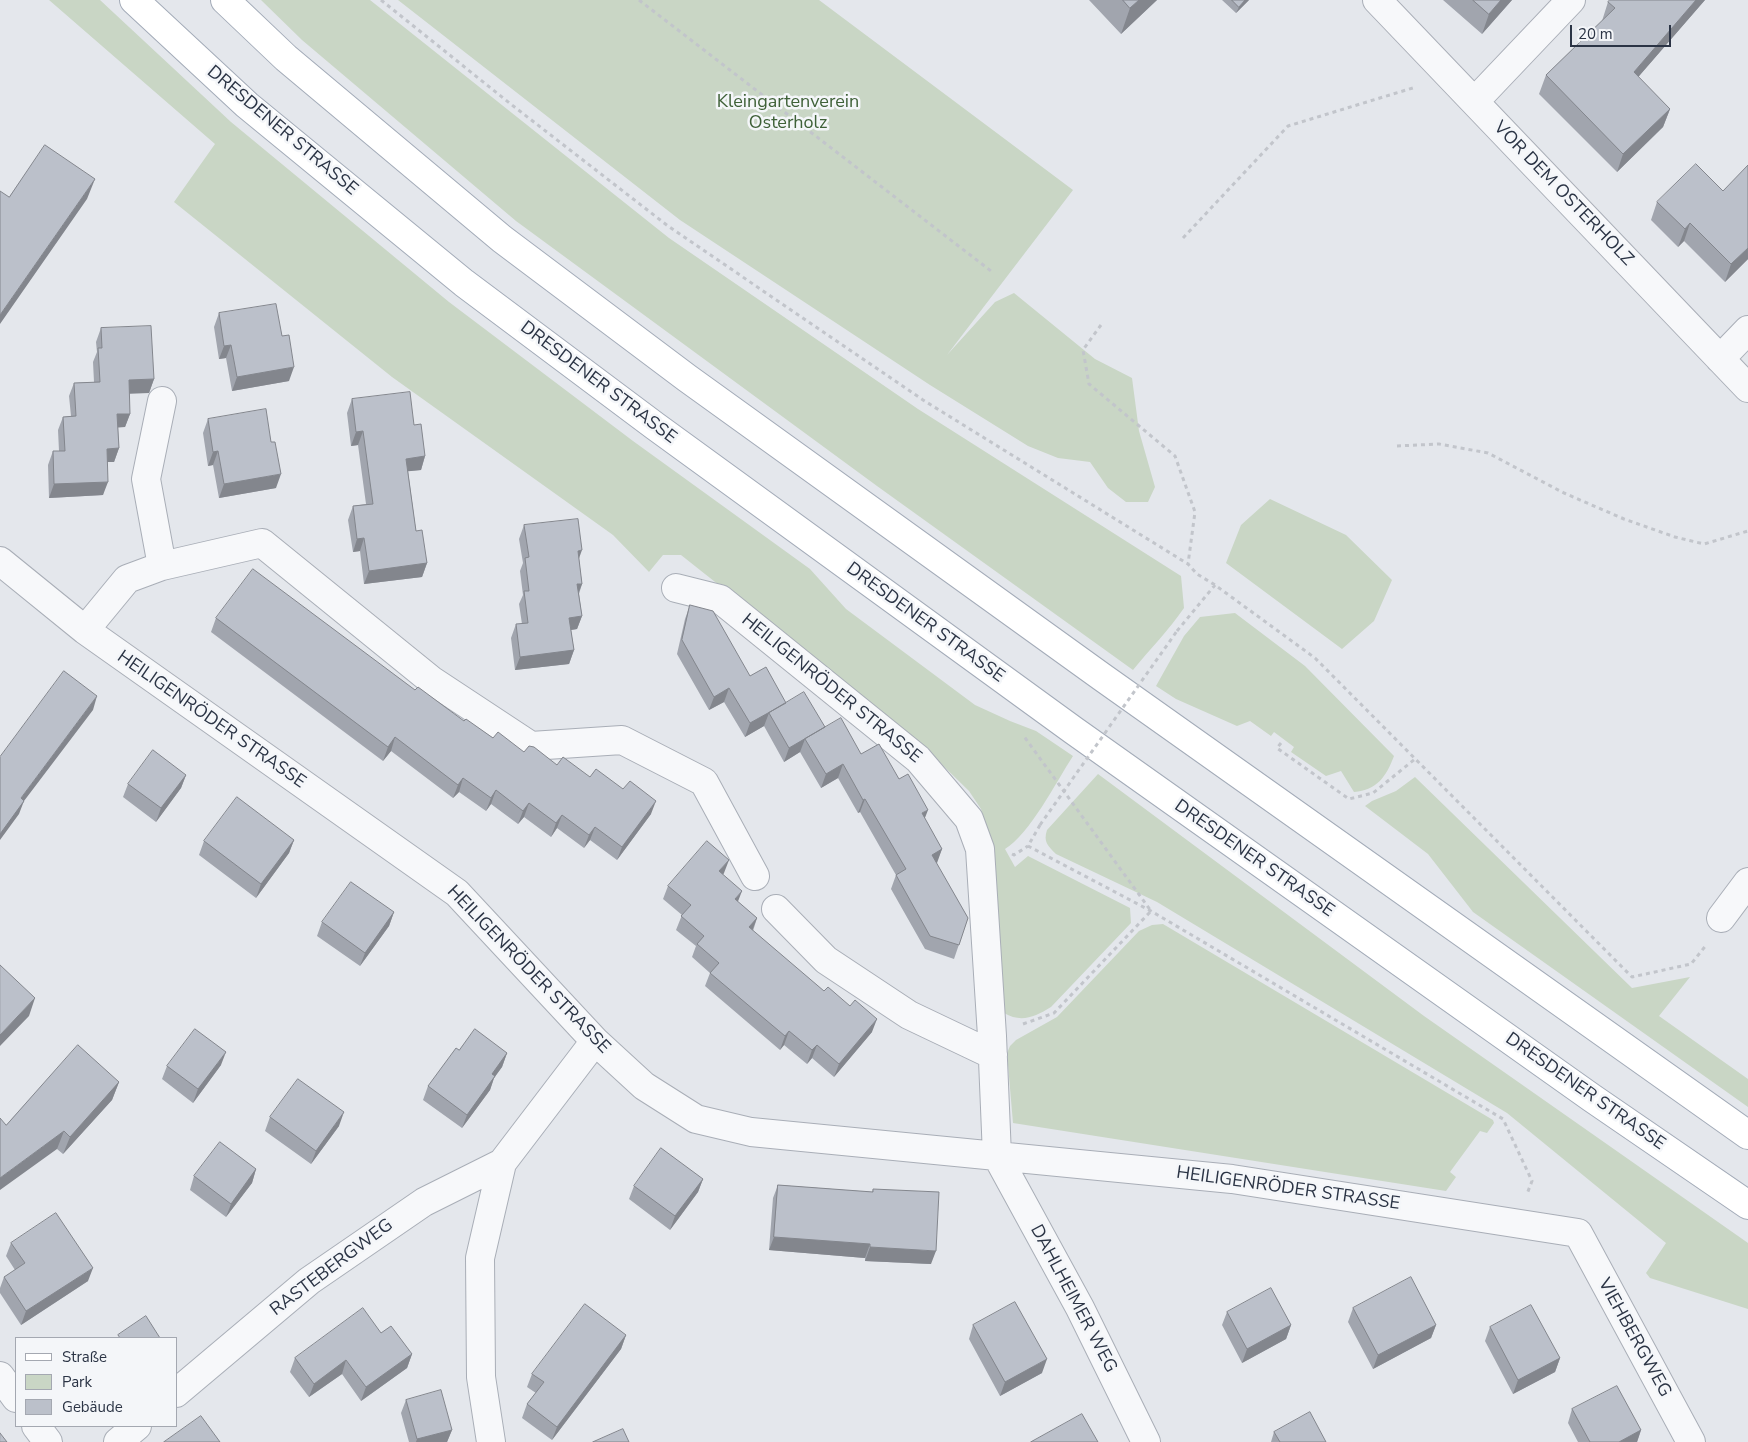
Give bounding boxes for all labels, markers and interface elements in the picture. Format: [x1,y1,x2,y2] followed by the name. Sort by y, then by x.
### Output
[1573,15,1674,47] scale bar
[1578,24,1613,44] text: 20 m
[202,62,362,200] street label: DRESDENER STRASSE
[717,92,859,134] park label: Kleingartenverein Osterholz
[1488,117,1638,271] street label: VOR DEM OSTERHOLZ
[516,317,680,449] street label: DRESDENER STRASSE
[842,558,1008,688] street label: DRESDENER STRASSE
[737,610,925,768] street label: HEILIGENRÖDER STRASSE
[112,646,310,794] street label: HEILIGENRÖDER STRASSE
[1170,796,1338,922] street label: DRESDENER STRASSE
[442,881,614,1059] street label: HEILIGENRÖDER STRASSE
[1501,1029,1669,1155] street label: DRESDENER STRASSE
[1175,1163,1401,1215] street label: HEILIGENRÖDER STRASSE
[266,1215,398,1321] street label: RASTEBERGWEG
[1025,1221,1121,1377] street label: DAHLHEIMER WEG
[1593,1275,1675,1401] street label: VIEHBERGWEG
[15,1337,178,1427] legend
[62,1347,107,1367] text: Straße
[62,1372,92,1392] text: Park
[62,1397,123,1417] text: Gebäude

